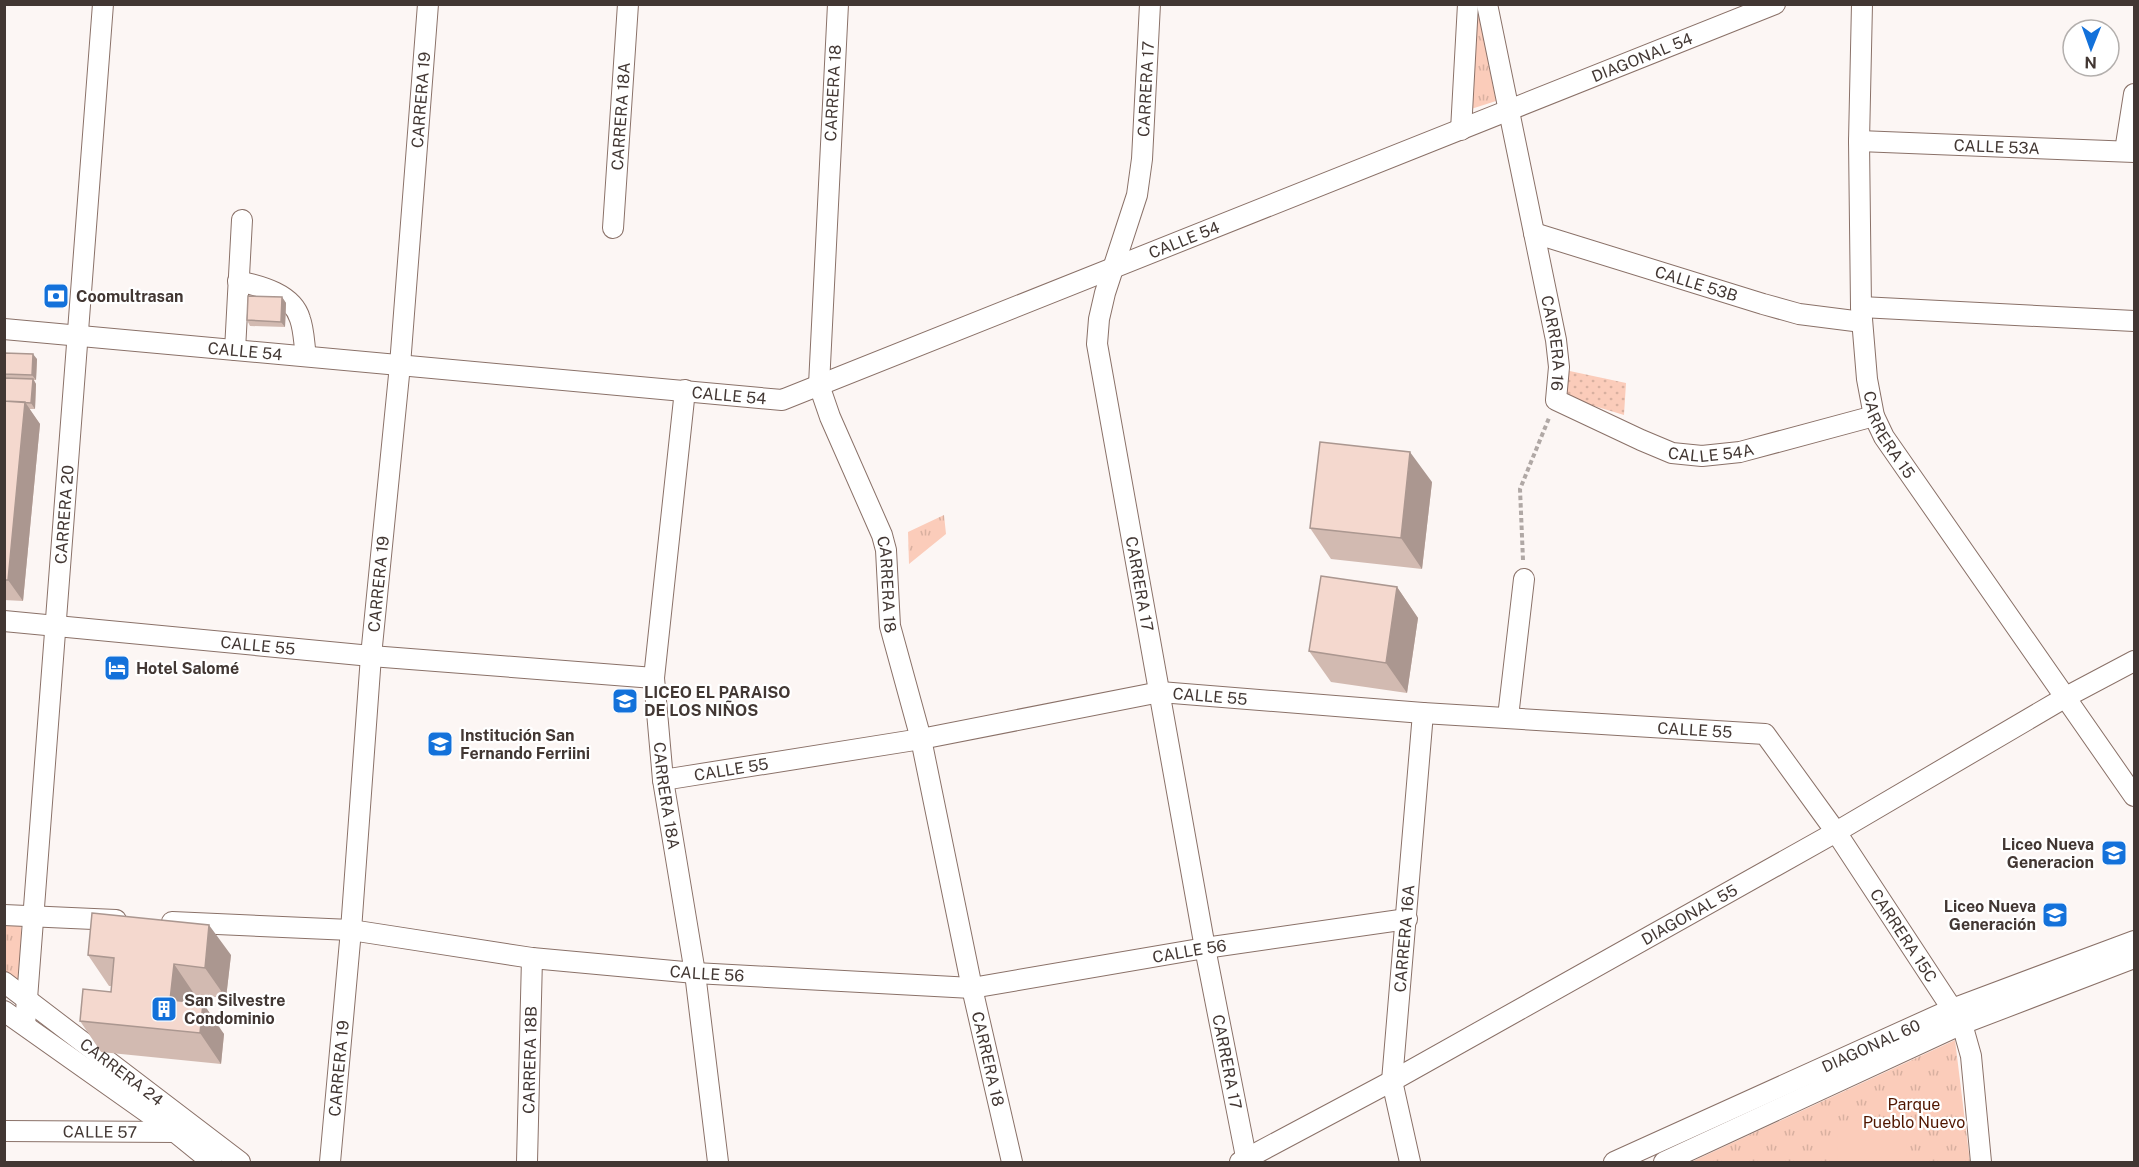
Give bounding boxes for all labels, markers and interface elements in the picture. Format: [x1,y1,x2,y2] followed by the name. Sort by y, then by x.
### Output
[2061,18,2121,78] north arrow
[1589,28,1695,86] street label: DIAGONAL 54
[1134,41,1158,137] street label: CARRERA 17
[821,44,845,142] street label: CARRERA 18
[407,51,434,149] street label: CARRERA 19
[2084,53,2097,72] text: N
[607,62,634,171] street label: CARRERA 18A
[1953,135,2040,158] street label: CALLE 53A
[1146,217,1222,262] street label: CALLE 54
[1653,262,1740,305] street label: CALLE 53B
[41,281,71,311] bank icon: Coomultrasan
[76,287,184,306] place label: Coomultrasan
[1538,294,1569,392] street label: CARRERA 16
[207,338,283,364] street label: CALLE 54
[691,382,767,408] street label: CALLE 54
[1860,389,1919,482] street label: CARRERA 15
[1667,439,1756,466] street label: CALLE 54A
[51,464,77,565] street label: CARRERA 20
[873,534,901,635] street label: CARRERA 18
[364,535,392,633] street label: CARRERA 19
[1122,535,1158,633] street label: CARRERA 17
[220,632,296,658] street label: CALLE 55
[102,653,132,683] hotel icon: Hotel Salomé
[136,659,239,678] place label: Hotel Salomé
[644,683,790,720] place label: LICEO EL PARAISO DE LOS NIÑOS
[1172,684,1248,708] street label: CALLE 55
[610,686,640,716] school or university icon: LICEO EL PARAISO DE LOS NIÑOS
[1657,718,1733,741] street label: CALLE 55
[460,726,590,763] place label: Institución San Fernando Ferriini
[425,729,455,759] school or university icon: Institución San Fernando Ferriini
[650,741,684,851] street label: CARRERA 18A
[693,754,770,784] street label: CALLE 55
[2002,835,2094,872] place label: Liceo Nueva Generacion
[2099,838,2129,868] school or university icon: Liceo Nueva Generacion
[1638,880,1741,949] street label: DIAGONAL 55
[1390,884,1418,993] street label: CARRERA 16A
[1866,885,1941,986] street label: CARRERA 15C
[1944,897,2036,934] place label: Liceo Nueva Generación
[2040,900,2070,930] school or university icon: Liceo Nueva Generación
[1151,936,1228,966] street label: CALLE 56
[669,961,745,985] street label: CALLE 56
[184,991,286,1028] place label: San Silvestre Condominio
[149,994,179,1024] building icon: San Silvestre Condominio
[519,1006,540,1114] street label: CARRERA 18B
[968,1010,1008,1108] street label: CARRERA 18
[1209,1013,1246,1111] street label: CARRERA 17
[1819,1015,1923,1076] street label: DIAGONAL 60
[325,1019,352,1117] street label: CARRERA 19
[76,1034,167,1110] street label: CARRERA 24
[1863,1095,1965,1132] park label: Parque Pueblo Nuevo
[63,1122,137,1141] street label: CALLE 57

